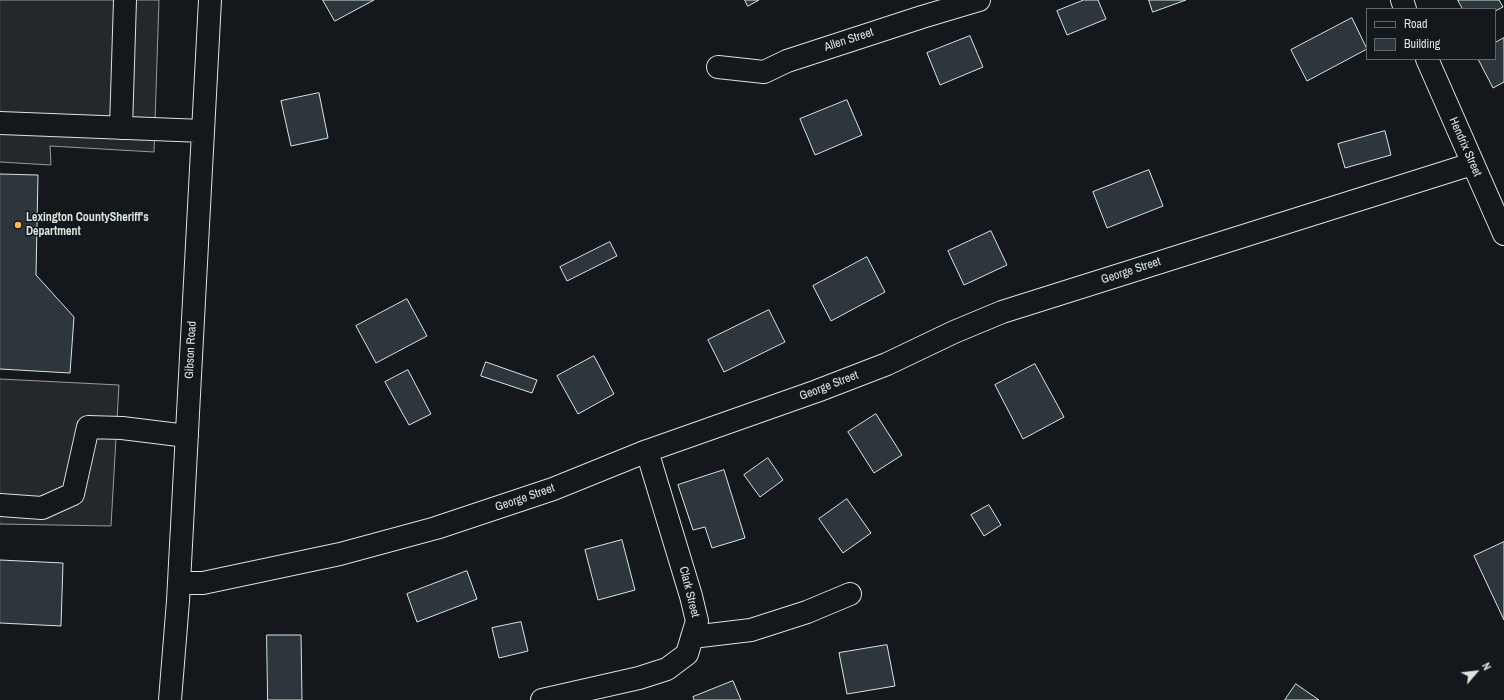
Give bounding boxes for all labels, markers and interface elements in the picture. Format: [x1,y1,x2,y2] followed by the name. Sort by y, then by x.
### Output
[1366,8,1496,60] legend
[1404,16,1428,32] text: Road
[823,25,875,55] street label: Allen Street
[1404,36,1440,52] text: Building
[1446,115,1484,179] street label: Hendrix Street
[26,211,149,239] place label: Lexington CountySheriff's Department
[13,220,23,230] marker: Lexington CountySheriff's Department
[1099,255,1163,287] street label: George Street
[182,321,200,379] street label: Gibson Road
[798,368,860,404] street label: George Street
[493,481,557,515] street label: George Street
[676,565,702,619] street label: Clark Street
[1456,652,1496,692] north arrow
[1479,660,1494,673] text: N

